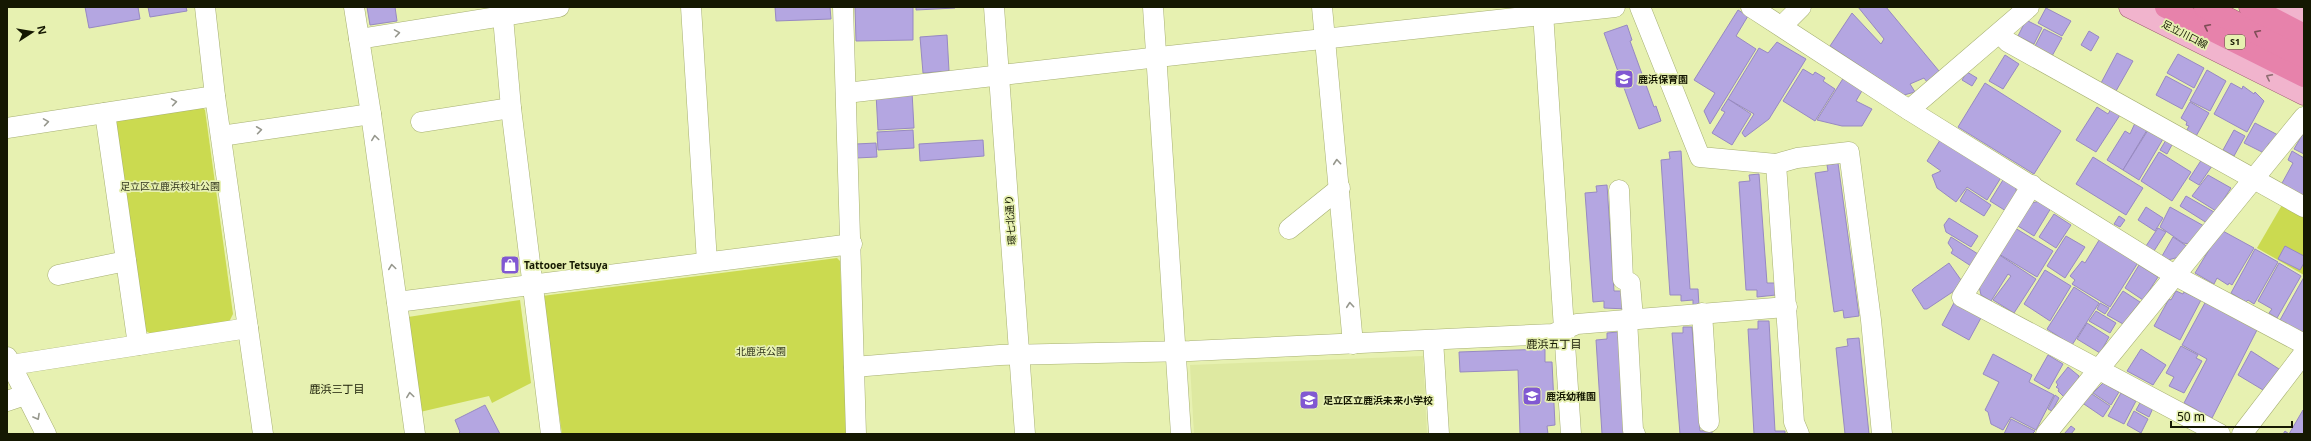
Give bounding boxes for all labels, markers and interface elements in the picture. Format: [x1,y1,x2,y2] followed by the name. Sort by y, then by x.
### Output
[12,12,52,52] north arrow
[2160,16,2210,52] street label: 足立川口線
[34,24,51,36] text: N
[2203,25,2211,32] one-way arrow
[394,29,400,38] one-way arrow
[2253,30,2261,38] one-way arrow
[2225,35,2245,49] road number: S1
[1613,68,1635,90] school or university icon: 鹿浜保育園
[1638,72,1688,86] place label: 鹿浜保育園
[2266,74,2273,82] one-way arrow
[171,98,177,107] one-way arrow
[42,118,49,127] one-way arrow
[256,126,263,135] one-way arrow
[370,135,379,141] one-way arrow
[1333,159,1342,165] one-way arrow
[120,179,220,193] park label: 足立区立鹿浜校址公園
[1001,195,1019,245] street label: 環七北通り
[499,254,521,276] shop icon: Tattooer Tetsuya
[524,258,608,272] place label: Tattooer Tetsuya
[388,264,397,270] one-way arrow
[1346,302,1355,308] one-way arrow
[1527,336,1582,351] district label: 鹿浜五丁目
[736,344,786,358] park label: 北鹿浜公園
[310,381,365,396] district label: 鹿浜三丁目
[1521,385,1543,407] school or university icon: 鹿浜幼稚園
[1298,389,1320,411] school or university icon: 足立区立鹿浜未来小学校
[1546,389,1596,403] place label: 鹿浜幼稚園
[406,392,415,398] one-way arrow
[1323,393,1433,407] place label: 足立区立鹿浜未来小学校
[2171,403,2292,429] scale bar
[2177,408,2205,425] text: 50 m
[32,413,40,420] one-way arrow

